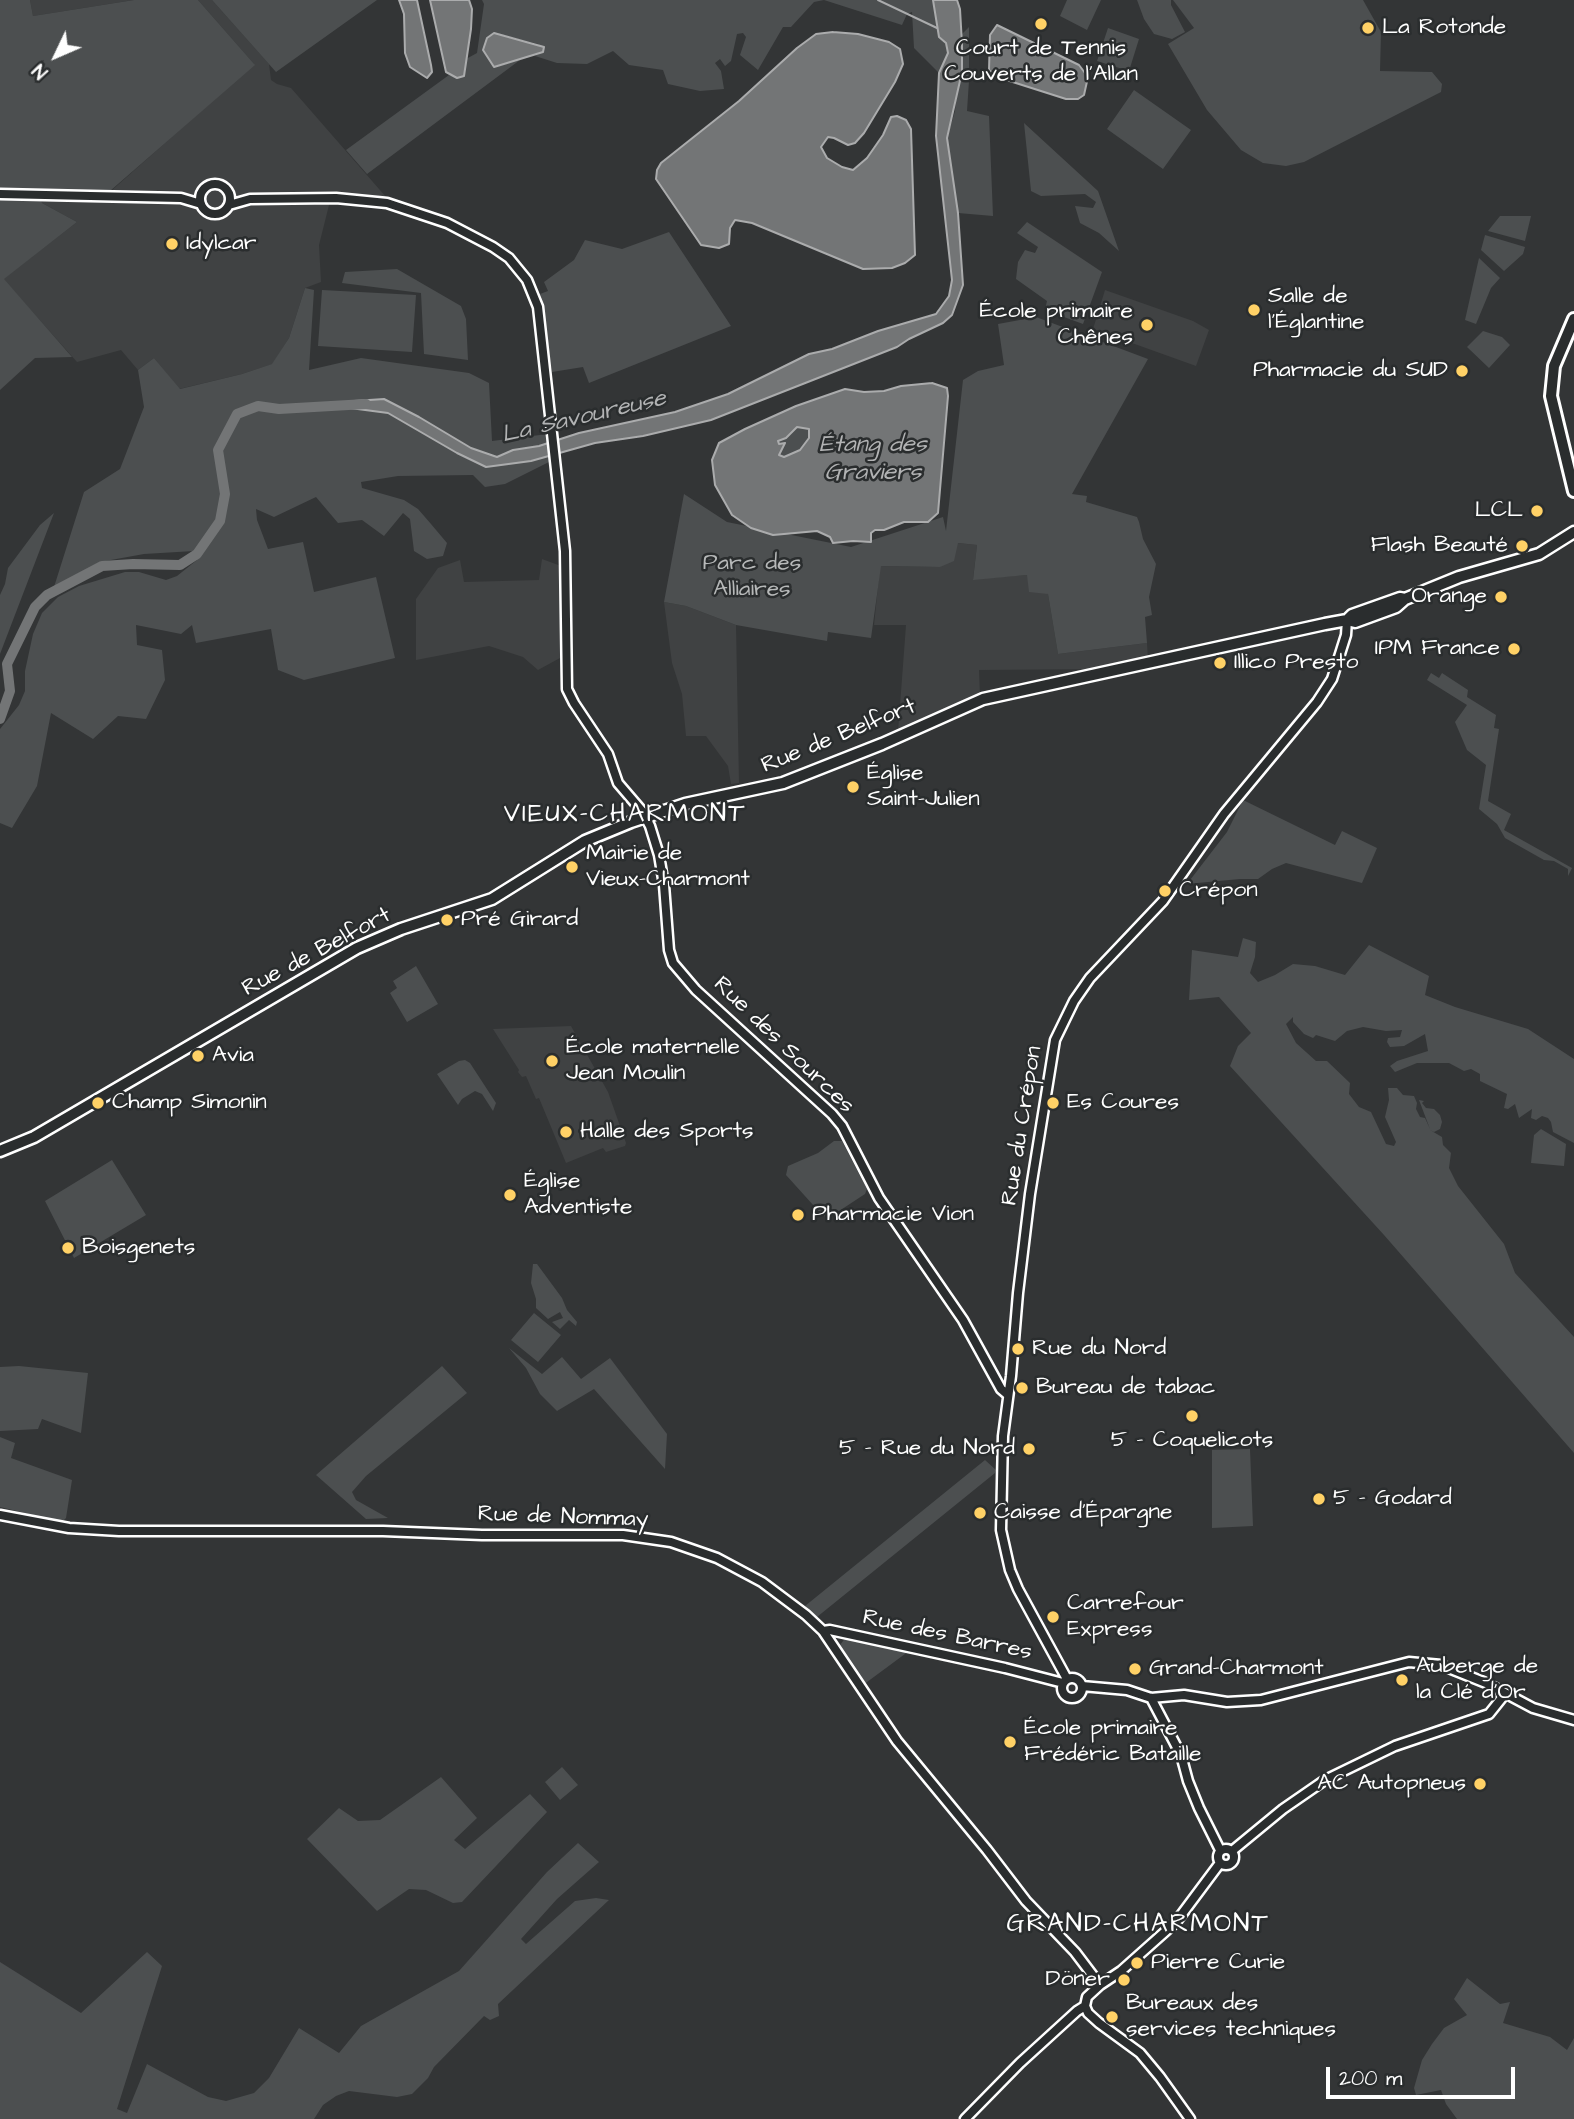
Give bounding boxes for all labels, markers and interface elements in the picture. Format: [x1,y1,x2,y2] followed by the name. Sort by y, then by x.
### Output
[1382,14,1506,42] place label: La Rotonde
[1033,16,1049,32] marker: Court de Tennis Couverts de l'Allan
[1360,20,1376,36] marker: La Rotonde
[21,21,91,91] north arrow
[944,35,1138,89] place label: Court de Tennis Couverts de l'Allan
[27,57,54,85] text: N
[186,230,256,258] place label: Idylcar
[164,236,180,252] marker: Idylcar
[1268,283,1364,337] place label: Salle de l'Églantine
[979,298,1133,352] place label: École primaire Chênes
[1246,302,1262,318] marker: Salle de l'Églantine
[1139,317,1155,333] marker: École primaire Chênes
[1253,357,1448,385] place label: Pharmacie du SUD
[1454,363,1470,379] marker: Pharmacie du SUD
[499,385,669,451] water label: La Savoureuse
[819,432,927,488] water label: Étang des Graviers
[1475,497,1523,525] place label: LCL
[1529,503,1545,519] marker: LCL
[1371,532,1508,560] place label: Flash Beauté
[1514,538,1530,554] marker: Flash Beauté
[703,550,801,604] park label: Parc des Alliaires
[1411,583,1487,611] place label: Orange
[1493,589,1509,605] marker: Orange
[1375,635,1500,663] place label: IPM France
[1506,641,1522,657] marker: IPM France
[1234,649,1358,677] place label: Illico Presto
[1212,655,1228,671] marker: Illico Presto
[758,693,920,781] street label: Rue de Belfort
[867,760,980,814] place label: Église Saint-Julien
[845,779,861,795] marker: Église Saint-Julien
[505,800,745,832] district label: VIEUX-CHARMONT
[586,840,750,894] place label: Mairie de Vieux-Charmont
[564,859,580,875] marker: Mairie de Vieux-Charmont
[1179,877,1258,905] place label: Crépon
[1157,883,1173,899] marker: Crépon
[238,902,396,1004] street label: Rue de Belfort
[461,906,578,934] place label: Pré Girard
[439,912,455,928] marker: Pré Girard
[707,972,859,1120] street label: Rue des Sources
[566,1034,740,1088] place label: École maternelle Jean Moulin
[212,1042,254,1070] place label: Avia
[997,1044,1049,1208] street label: Rue du Crépon
[190,1048,206,1064] marker: Avia
[544,1053,560,1069] marker: École maternelle Jean Moulin
[112,1089,267,1117] place label: Champ Simonin
[1067,1089,1179,1117] place label: Es Coures
[90,1095,106,1111] marker: Champ Simonin
[1045,1095,1061,1111] marker: Es Coures
[580,1118,754,1146] place label: Halle des Sports
[558,1124,574,1140] marker: Halle des Sports
[524,1168,632,1222] place label: Église Adventiste
[502,1187,518,1203] marker: Église Adventiste
[812,1201,974,1229] place label: Pharmacie Vion
[790,1207,806,1223] marker: Pharmacie Vion
[82,1234,195,1262] place label: Boisgenets
[60,1240,76,1256] marker: Boisgenets
[1032,1335,1166,1363] place label: Rue du Nord
[1010,1341,1026,1357] marker: Rue du Nord
[1036,1374,1215,1402] place label: Bureau de tabac
[1014,1380,1030,1396] marker: Bureau de tabac
[1184,1408,1200,1424] marker: 5 - Coquelicots
[1111,1427,1273,1455] place label: 5 - Coquelicots
[839,1435,1015,1463] place label: 5 - Rue du Nord
[1021,1441,1037,1457] marker: 5 - Rue du Nord
[1333,1485,1452,1513] place label: 5 - Godard
[1311,1491,1327,1507] marker: 5 - Godard
[994,1499,1172,1527] place label: Caisse d'Épargne
[477,1501,649,1535] street label: Rue de Nommay
[972,1505,988,1521] marker: Caisse d'Épargne
[1067,1590,1184,1644] place label: Carrefour Express
[860,1605,1034,1667] street label: Rue des Barres
[1045,1609,1061,1625] marker: Carrefour Express
[1416,1653,1538,1707] place label: Auberge de la Clé d'Or
[1149,1655,1323,1683] place label: Grand-Charmont
[1127,1661,1143,1677] marker: Grand-Charmont
[1394,1672,1410,1688] marker: Auberge de la Clé d'Or
[1024,1715,1201,1769] place label: École primaire Frédéric Bataille
[1002,1734,1018,1750] marker: École primaire Frédéric Bataille
[1317,1770,1466,1798] place label: AC Autopneus
[1472,1776,1488,1792] marker: AC Autopneus
[1008,1910,1268,1942] district label: GRAND-CHARMONT
[1151,1949,1285,1977] place label: Pierre Curie
[1129,1955,1145,1971] marker: Pierre Curie
[1046,1966,1110,1994] place label: Döner
[1116,1972,1132,1988] marker: Döner
[1126,1990,1336,2044] place label: Bureaux des services techniques
[1104,2009,1120,2025] marker: Bureaux des services techniques
[1329,2052,1518,2096] scale bar
[1339,2064,1402,2093] text: 200 m

